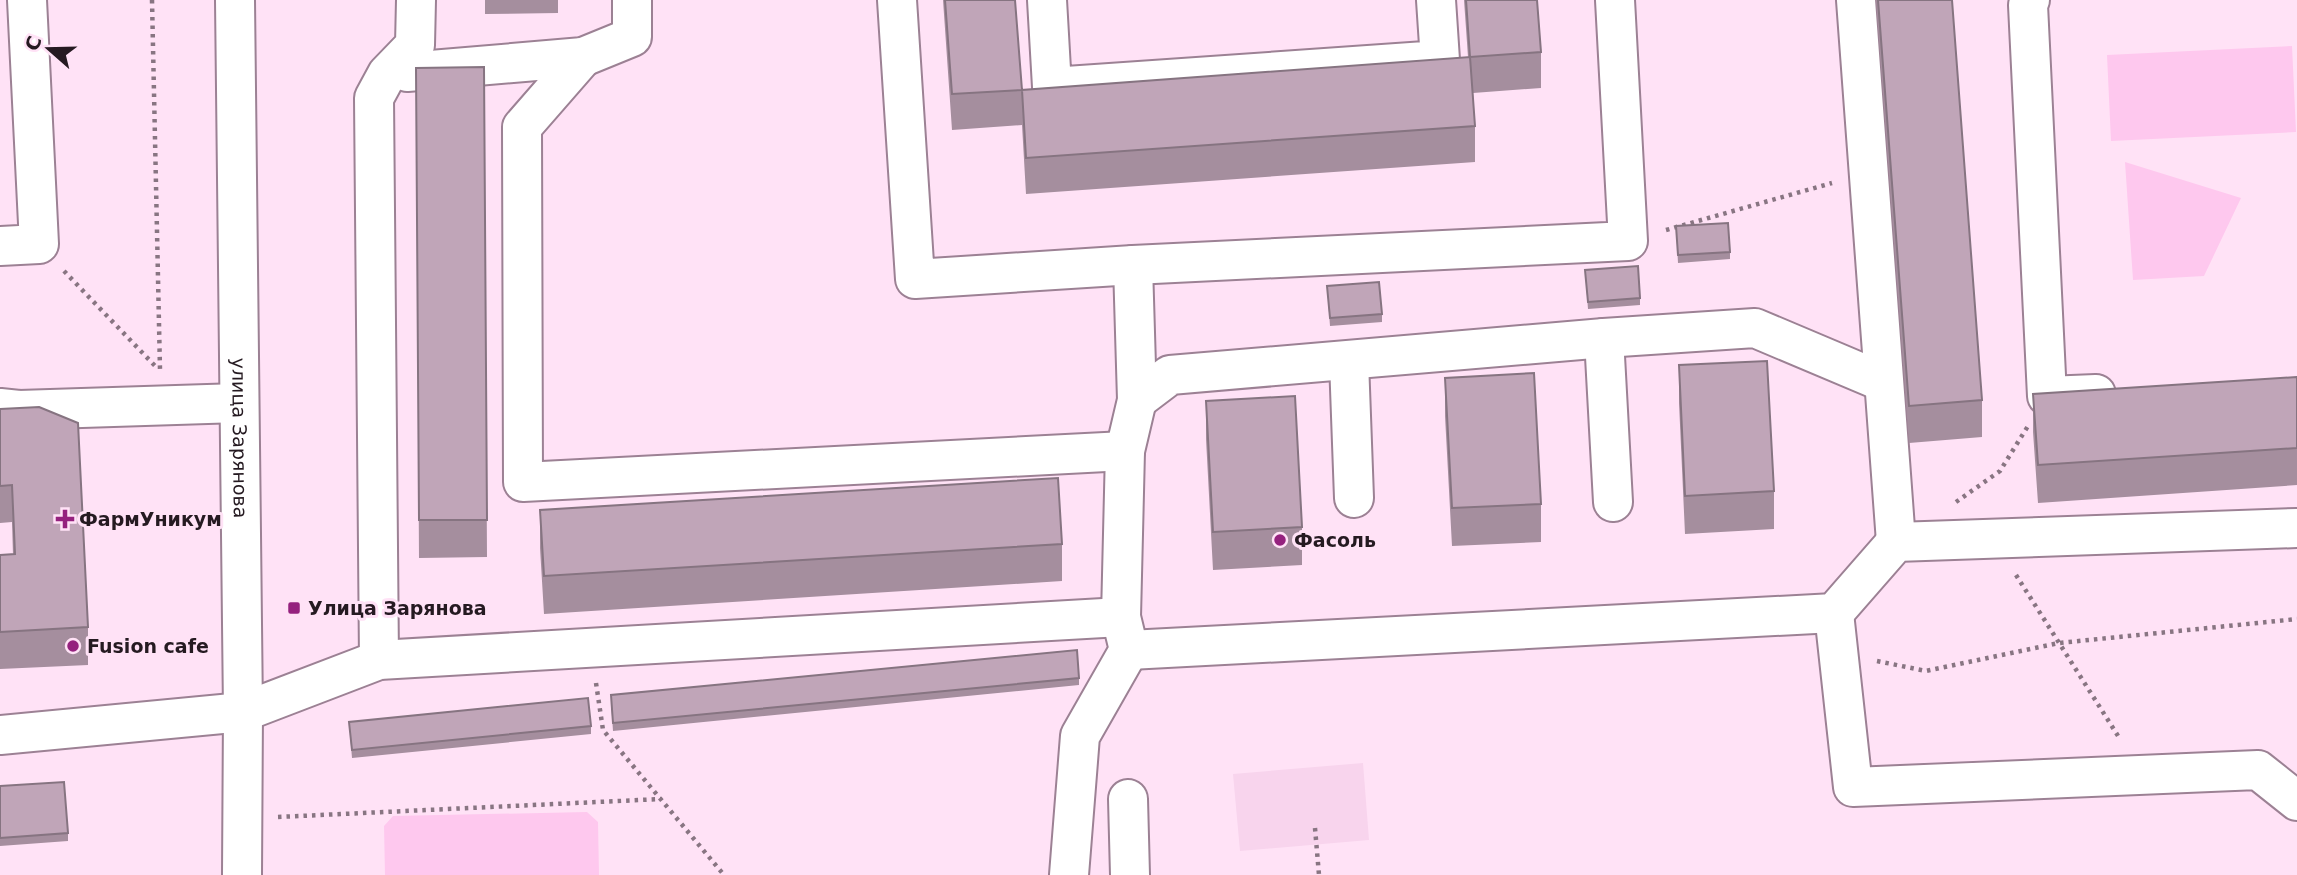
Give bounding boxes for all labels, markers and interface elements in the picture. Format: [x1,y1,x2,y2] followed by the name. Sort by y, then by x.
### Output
[14,14,84,84] north arrow
[20,33,46,54] text: С
[228,358,252,518] street label: улица Зарянова
[79,508,222,530] place label: ФармУникум
[57,511,73,527] marker: ФармУникум
[1294,529,1376,551] place label: Фасоль
[1272,532,1288,548] marker: Фасоль
[308,597,487,619] place label: Улица Зарянова
[286,600,302,616] marker: Улица Зарянова
[87,635,209,657] place label: Fusion cafe
[65,638,81,654] marker: Fusion cafe

